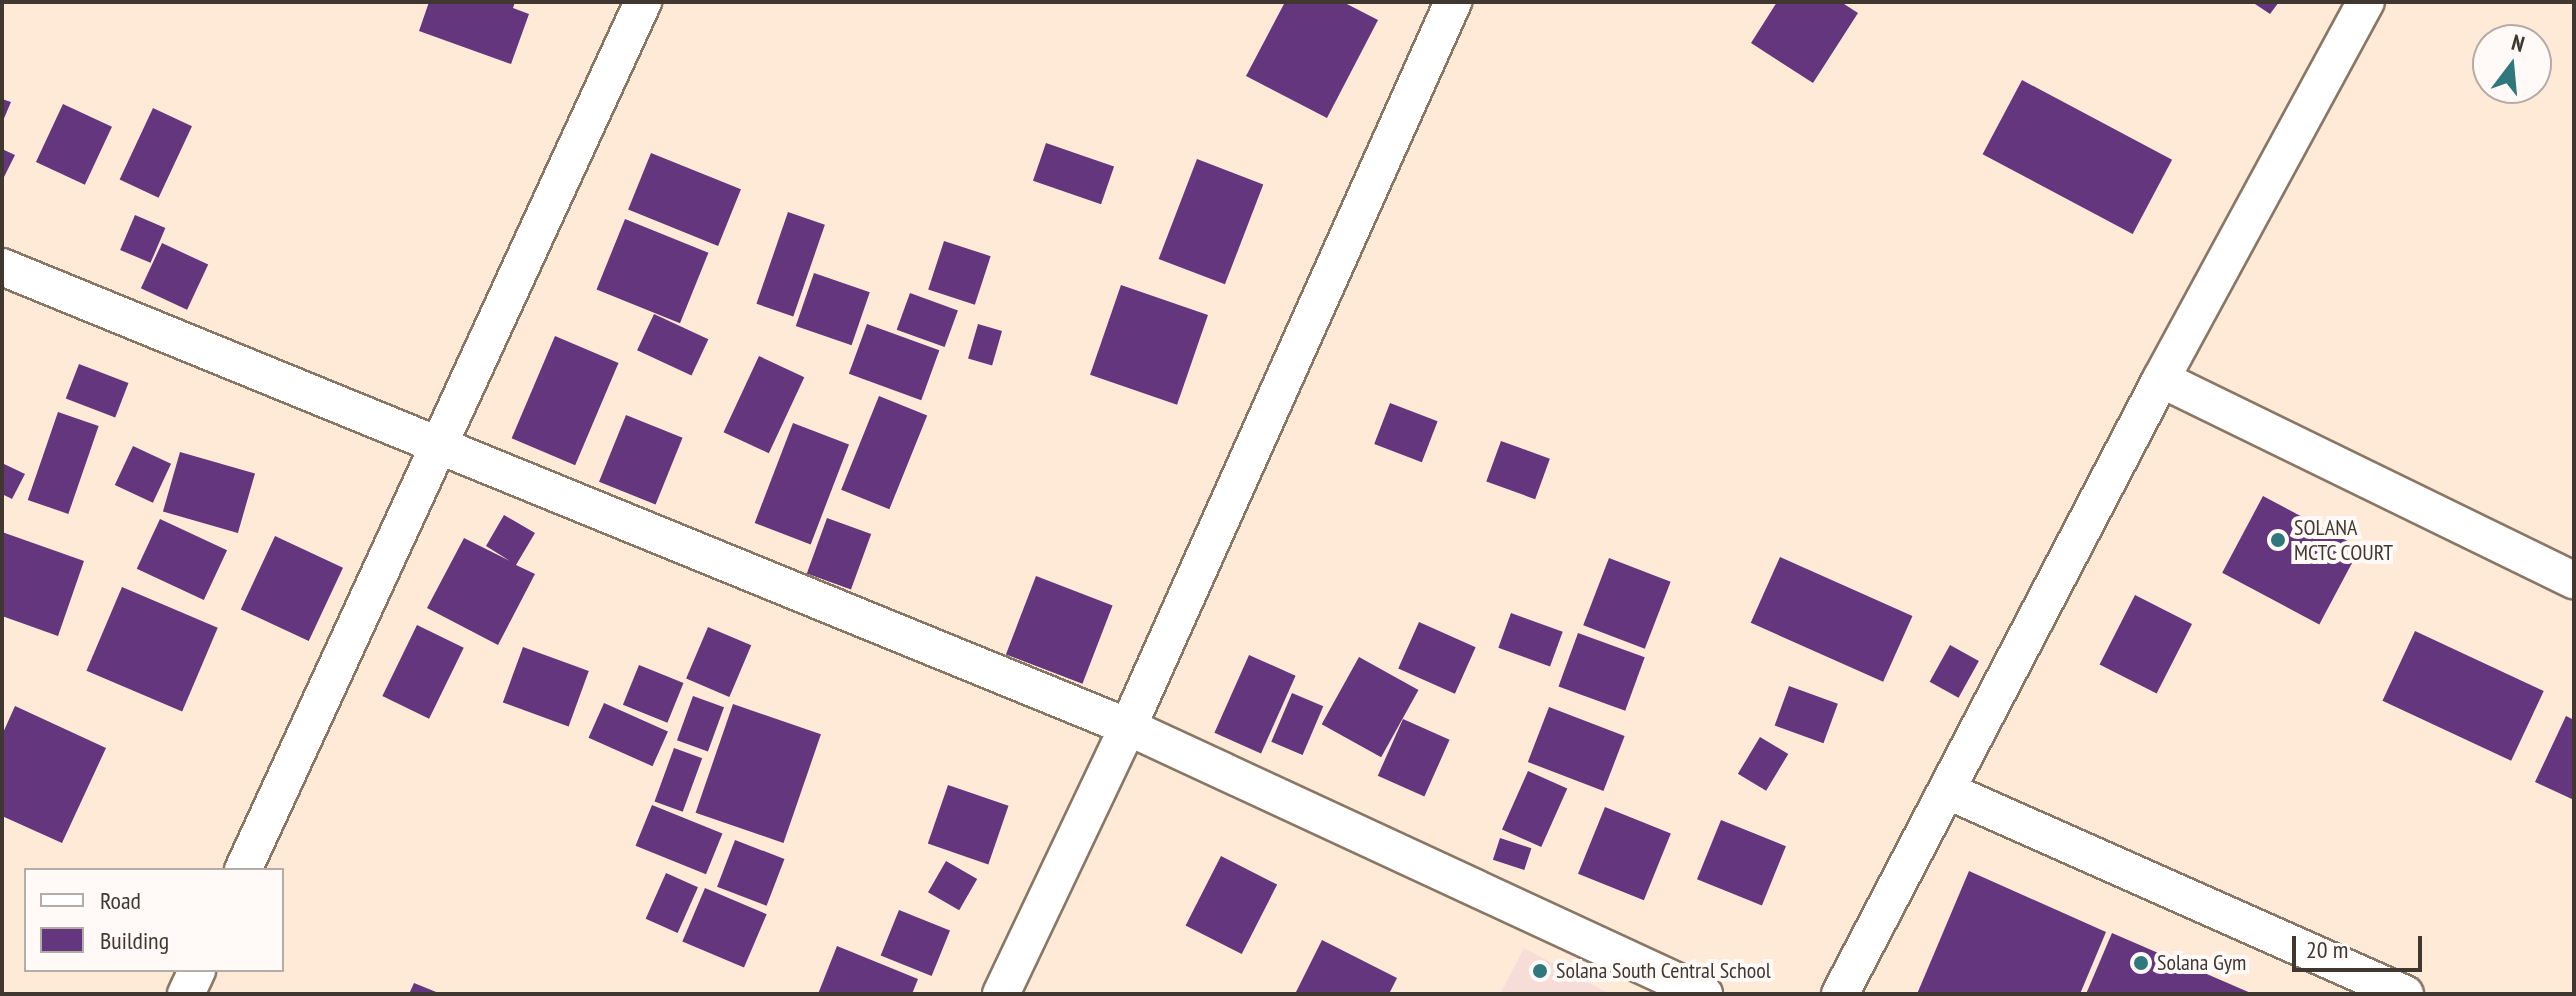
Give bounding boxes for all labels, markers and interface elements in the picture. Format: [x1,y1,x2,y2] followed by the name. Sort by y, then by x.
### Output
[2472,24,2552,104] north arrow
[2508,28,2528,58] text: N
[2294,514,2394,566] place label: SOLANA MCTC COURT
[2269,531,2287,549] marker: SOLANA MCTC COURT
[24,868,284,972] legend
[100,885,141,916] text: Road
[2296,920,2426,970] scale bar
[100,925,169,956] text: Building
[2306,934,2348,965] text: 20 m
[2157,950,2246,976] place label: Solana Gym
[2132,954,2150,972] marker: Solana Gym
[1556,958,1771,984] place label: Solana South Central School
[1531,962,1549,980] marker: Solana South Central School

